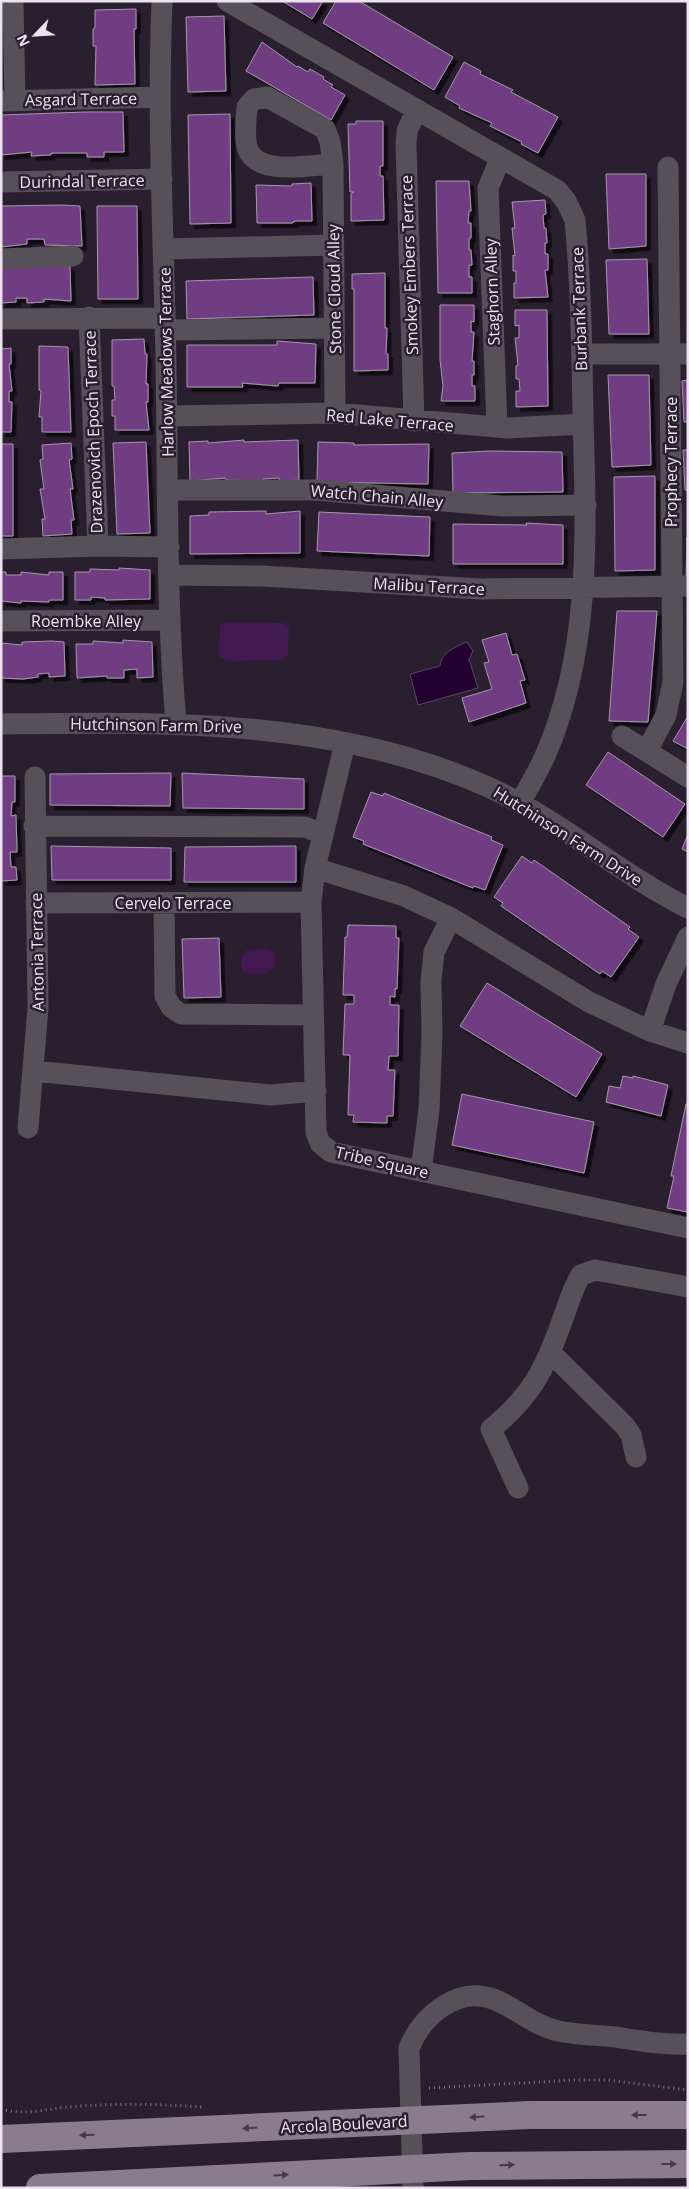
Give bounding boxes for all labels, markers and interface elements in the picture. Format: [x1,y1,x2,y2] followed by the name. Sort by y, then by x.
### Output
[10,10,60,60] north arrow
[12,32,34,50] text: N
[25,87,137,111] street label: Asgard Terrace
[19,169,145,193] street label: Durindal Terrace
[395,175,423,355] street label: Smokey Embers Terrace
[322,223,346,354] street label: Stone Cloud Alley
[479,237,505,346] street label: Staghorn Alley
[566,247,592,371] street label: Burbank Terrace
[153,267,179,457] street label: Harlow Meadows Terrace
[78,330,108,534] street label: Drazenovich Epoch Terrace
[660,397,682,527] street label: Prophecy Terrace
[325,403,455,437] street label: Red Lake Terrace
[310,479,445,513] street label: Watch Chain Alley
[373,572,485,600] street label: Malibu Terrace
[31,610,142,632] street label: Roembke Alley
[70,713,242,737] street label: Hutchinson Farm Drive
[489,781,647,891] street label: Hutchinson Farm Drive
[115,892,231,914] street label: Cervelo Terrace
[25,893,49,1011] street label: Antonia Terrace
[333,1141,431,1183] street label: Tribe Square
[280,2110,408,2138] street label: Arcola Boulevard
[631,2111,647,2119] one-way arrow
[468,2114,484,2122] one-way arrow
[241,2124,257,2132] one-way arrow
[79,2131,95,2139] one-way arrow
[661,2160,677,2168] one-way arrow
[499,2161,515,2169] one-way arrow
[274,2171,290,2179] one-way arrow

